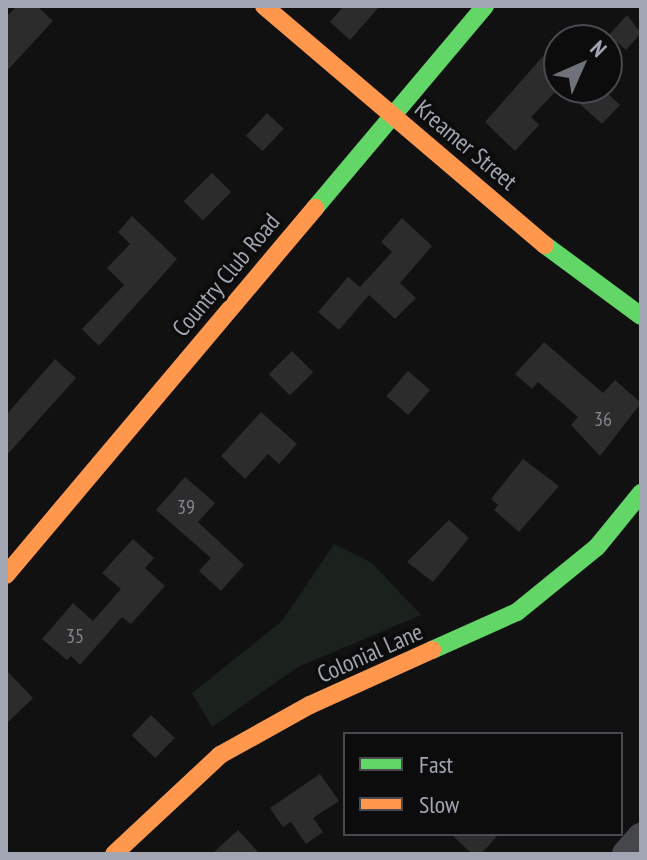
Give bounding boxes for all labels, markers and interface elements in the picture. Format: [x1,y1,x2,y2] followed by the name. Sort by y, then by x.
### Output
[543,24,623,104] north arrow
[584,34,613,63] text: N
[409,94,523,196] street label: Kreamer Street
[166,207,286,343] street label: Country Club Road
[594,407,612,431] house number: 36
[177,495,195,519] house number: 39
[313,617,427,689] street label: Colonial Lane
[66,624,84,648] house number: 35
[343,732,623,836] legend
[419,749,453,780] text: Fast
[419,789,459,820] text: Slow

